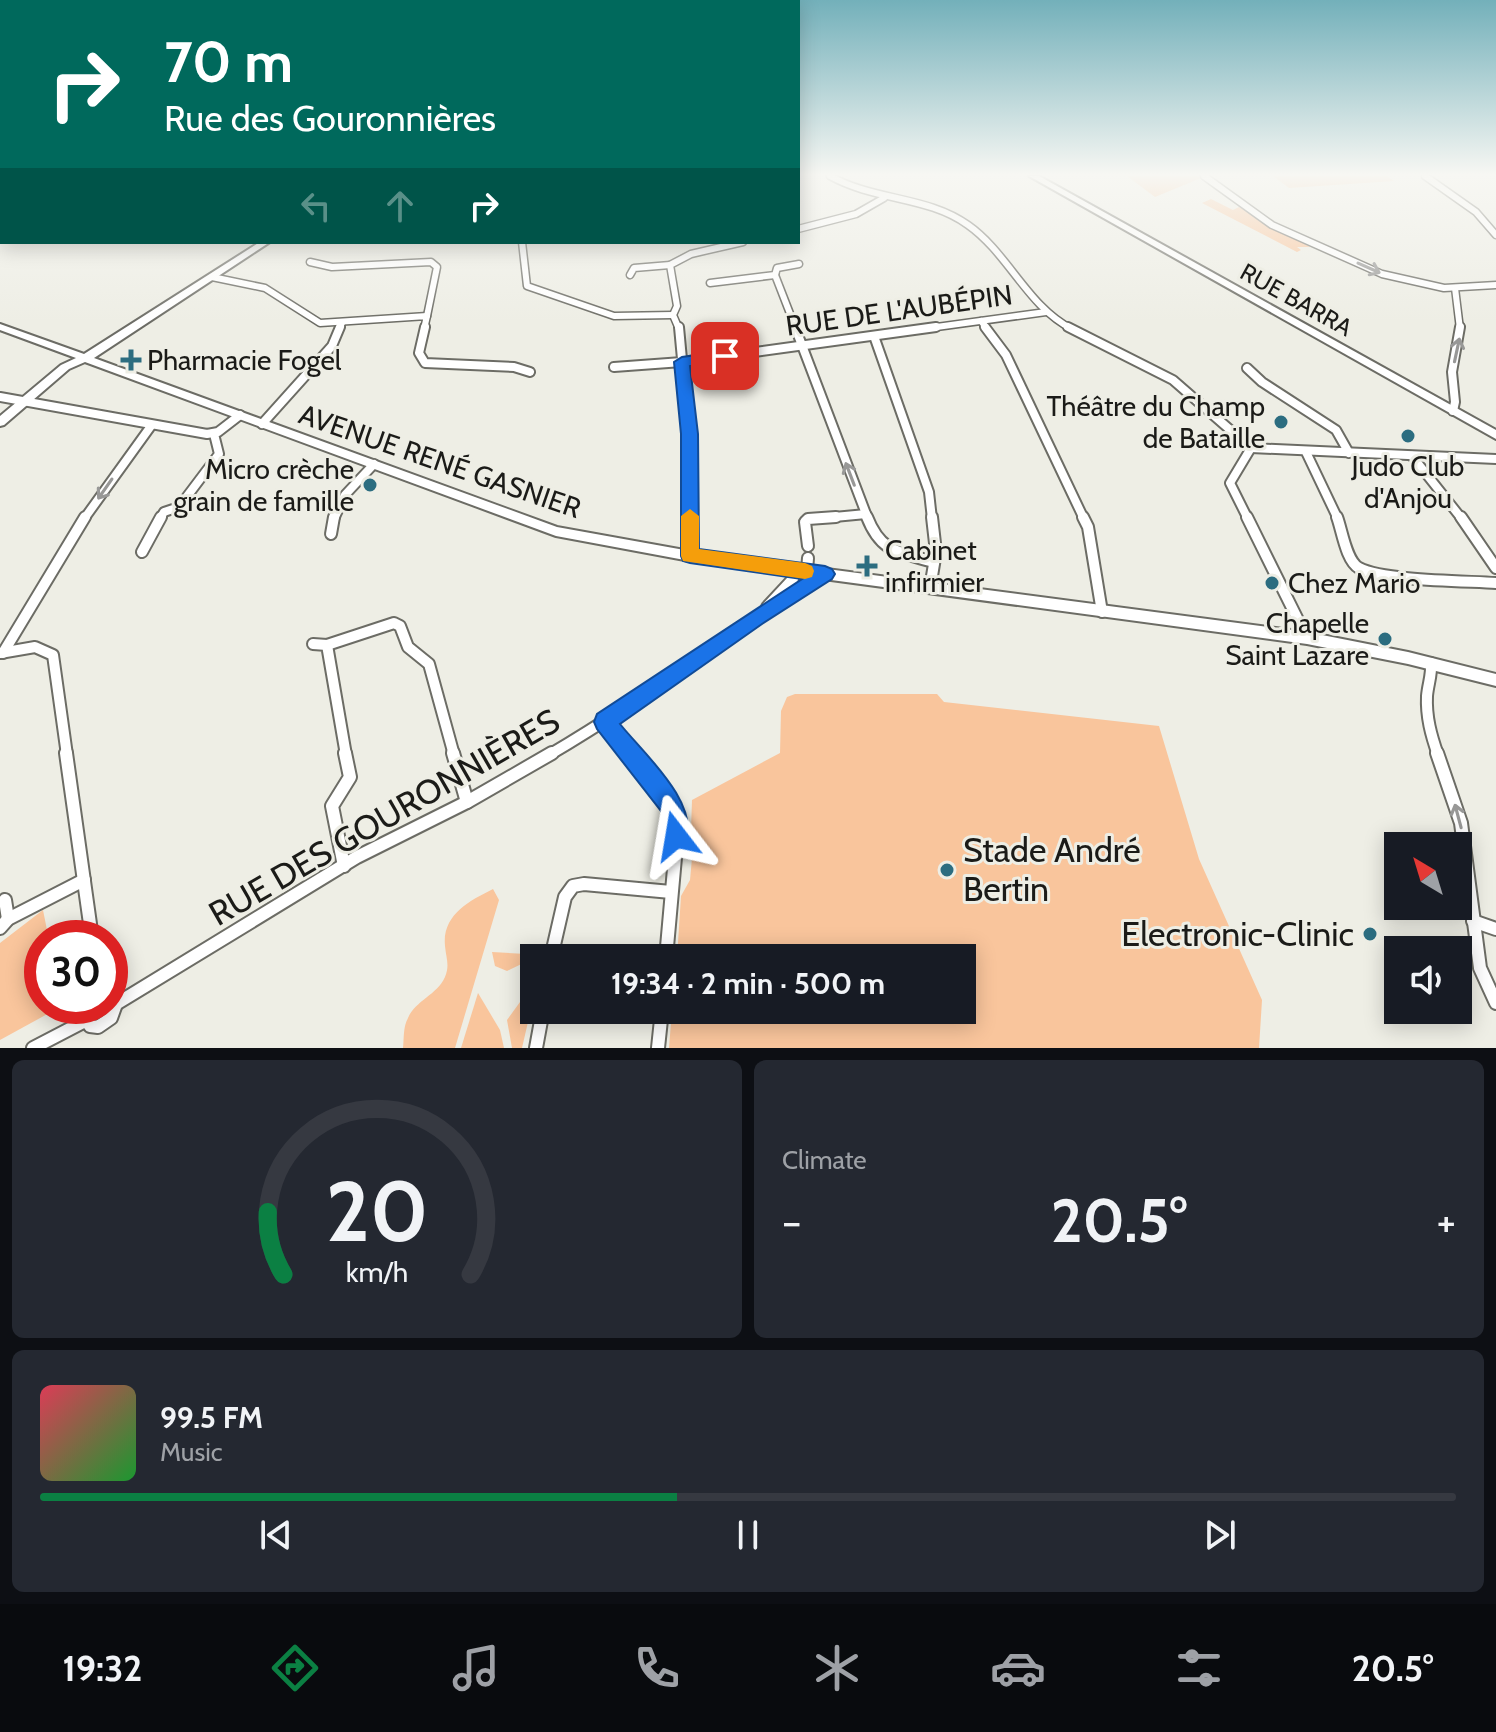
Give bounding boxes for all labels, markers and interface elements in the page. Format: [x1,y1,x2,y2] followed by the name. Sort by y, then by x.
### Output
[164,28,293,96] text: 70 m
[32,32,136,136] icon: right
[164,96,496,140] text: Rue des Gouronnières
[294,184,338,228] icon: left
[378,184,422,228] icon: ahead
[462,184,506,228] icon: right
[1235,257,1357,342] street label: RUE BARRA
[1357,261,1381,276] one-way arrow
[784,277,1014,343] street label: RUE DE L'AUBÉPIN
[691,322,759,390] pin
[703,334,747,378] icon: arrive
[1450,337,1465,363] one-way arrow
[147,343,342,377] place label: Pharmacie Fogel
[122,351,140,369] marker: Pharmacie Fogel
[1046,389,1265,455] place label: Théâtre du Champ de Bataille
[295,397,586,525] street label: AVENUE RENÉ GASNIER
[1272,413,1290,431] marker: Théâtre du Champ de Bataille
[1399,427,1417,445] marker: Judo Club d'Anjou
[1351,449,1464,515] place label: Judo Club d'Anjou
[173,452,354,518] place label: Micro crèche grain de famille
[842,462,856,487] one-way arrow
[361,476,379,494] marker: Micro crèche grain de famille
[97,477,113,499] one-way arrow
[885,533,984,599] place label: Cabinet infirmier
[856,555,878,577] marker: Cabinet infirmier
[1288,566,1420,600] place label: Chez Mario
[1263,574,1281,592] marker: Chez Mario
[1225,606,1369,672] place label: Chapelle Saint Lazare
[1376,630,1394,648] marker: Chapelle Saint Lazare
[201,699,567,935] street label: RUE DES GOURONNIÈRES
[634,794,718,878] position arrow
[1449,804,1464,829] one-way arrow
[963,829,1141,910] place label: Stade André Bertin
[1384,832,1472,920] north arrow
[1384,832,1472,1024] map controls
[938,861,956,879] marker: Stade André Bertin
[1121,913,1354,955] place label: Electronic-Clinic
[24,920,128,1024] speed limit sign: 30
[1361,925,1379,943] marker: Electronic-Clinic
[1384,936,1472,1024] button: sound
[611,965,885,1002] text: 19:34 · 2 min · 500 m
[782,1144,867,1176] text: Climate
[326,1161,428,1262] text: 20
[1051,1184,1187,1257] text: 20.5°
[782,1195,801,1248] text: −
[1437,1195,1456,1248] text: +
[346,1254,408,1289] text: km/h
[160,1399,263,1436] text: 99.5 FM
[160,1436,223,1468] text: Music
[254,1513,298,1557] icon: previous
[726,1513,770,1557] icon: pause
[1198,1513,1242,1557] icon: next
[267,1640,323,1696] icon: directions
[448,1640,504,1696] icon: music
[629,1640,685,1696] icon: phone
[809,1640,865,1696] icon: climate
[990,1640,1046,1696] icon: car
[1171,1640,1227,1696] icon: filters
[62,1646,142,1690] text: 19:32
[1352,1646,1434,1690] text: 20.5°

